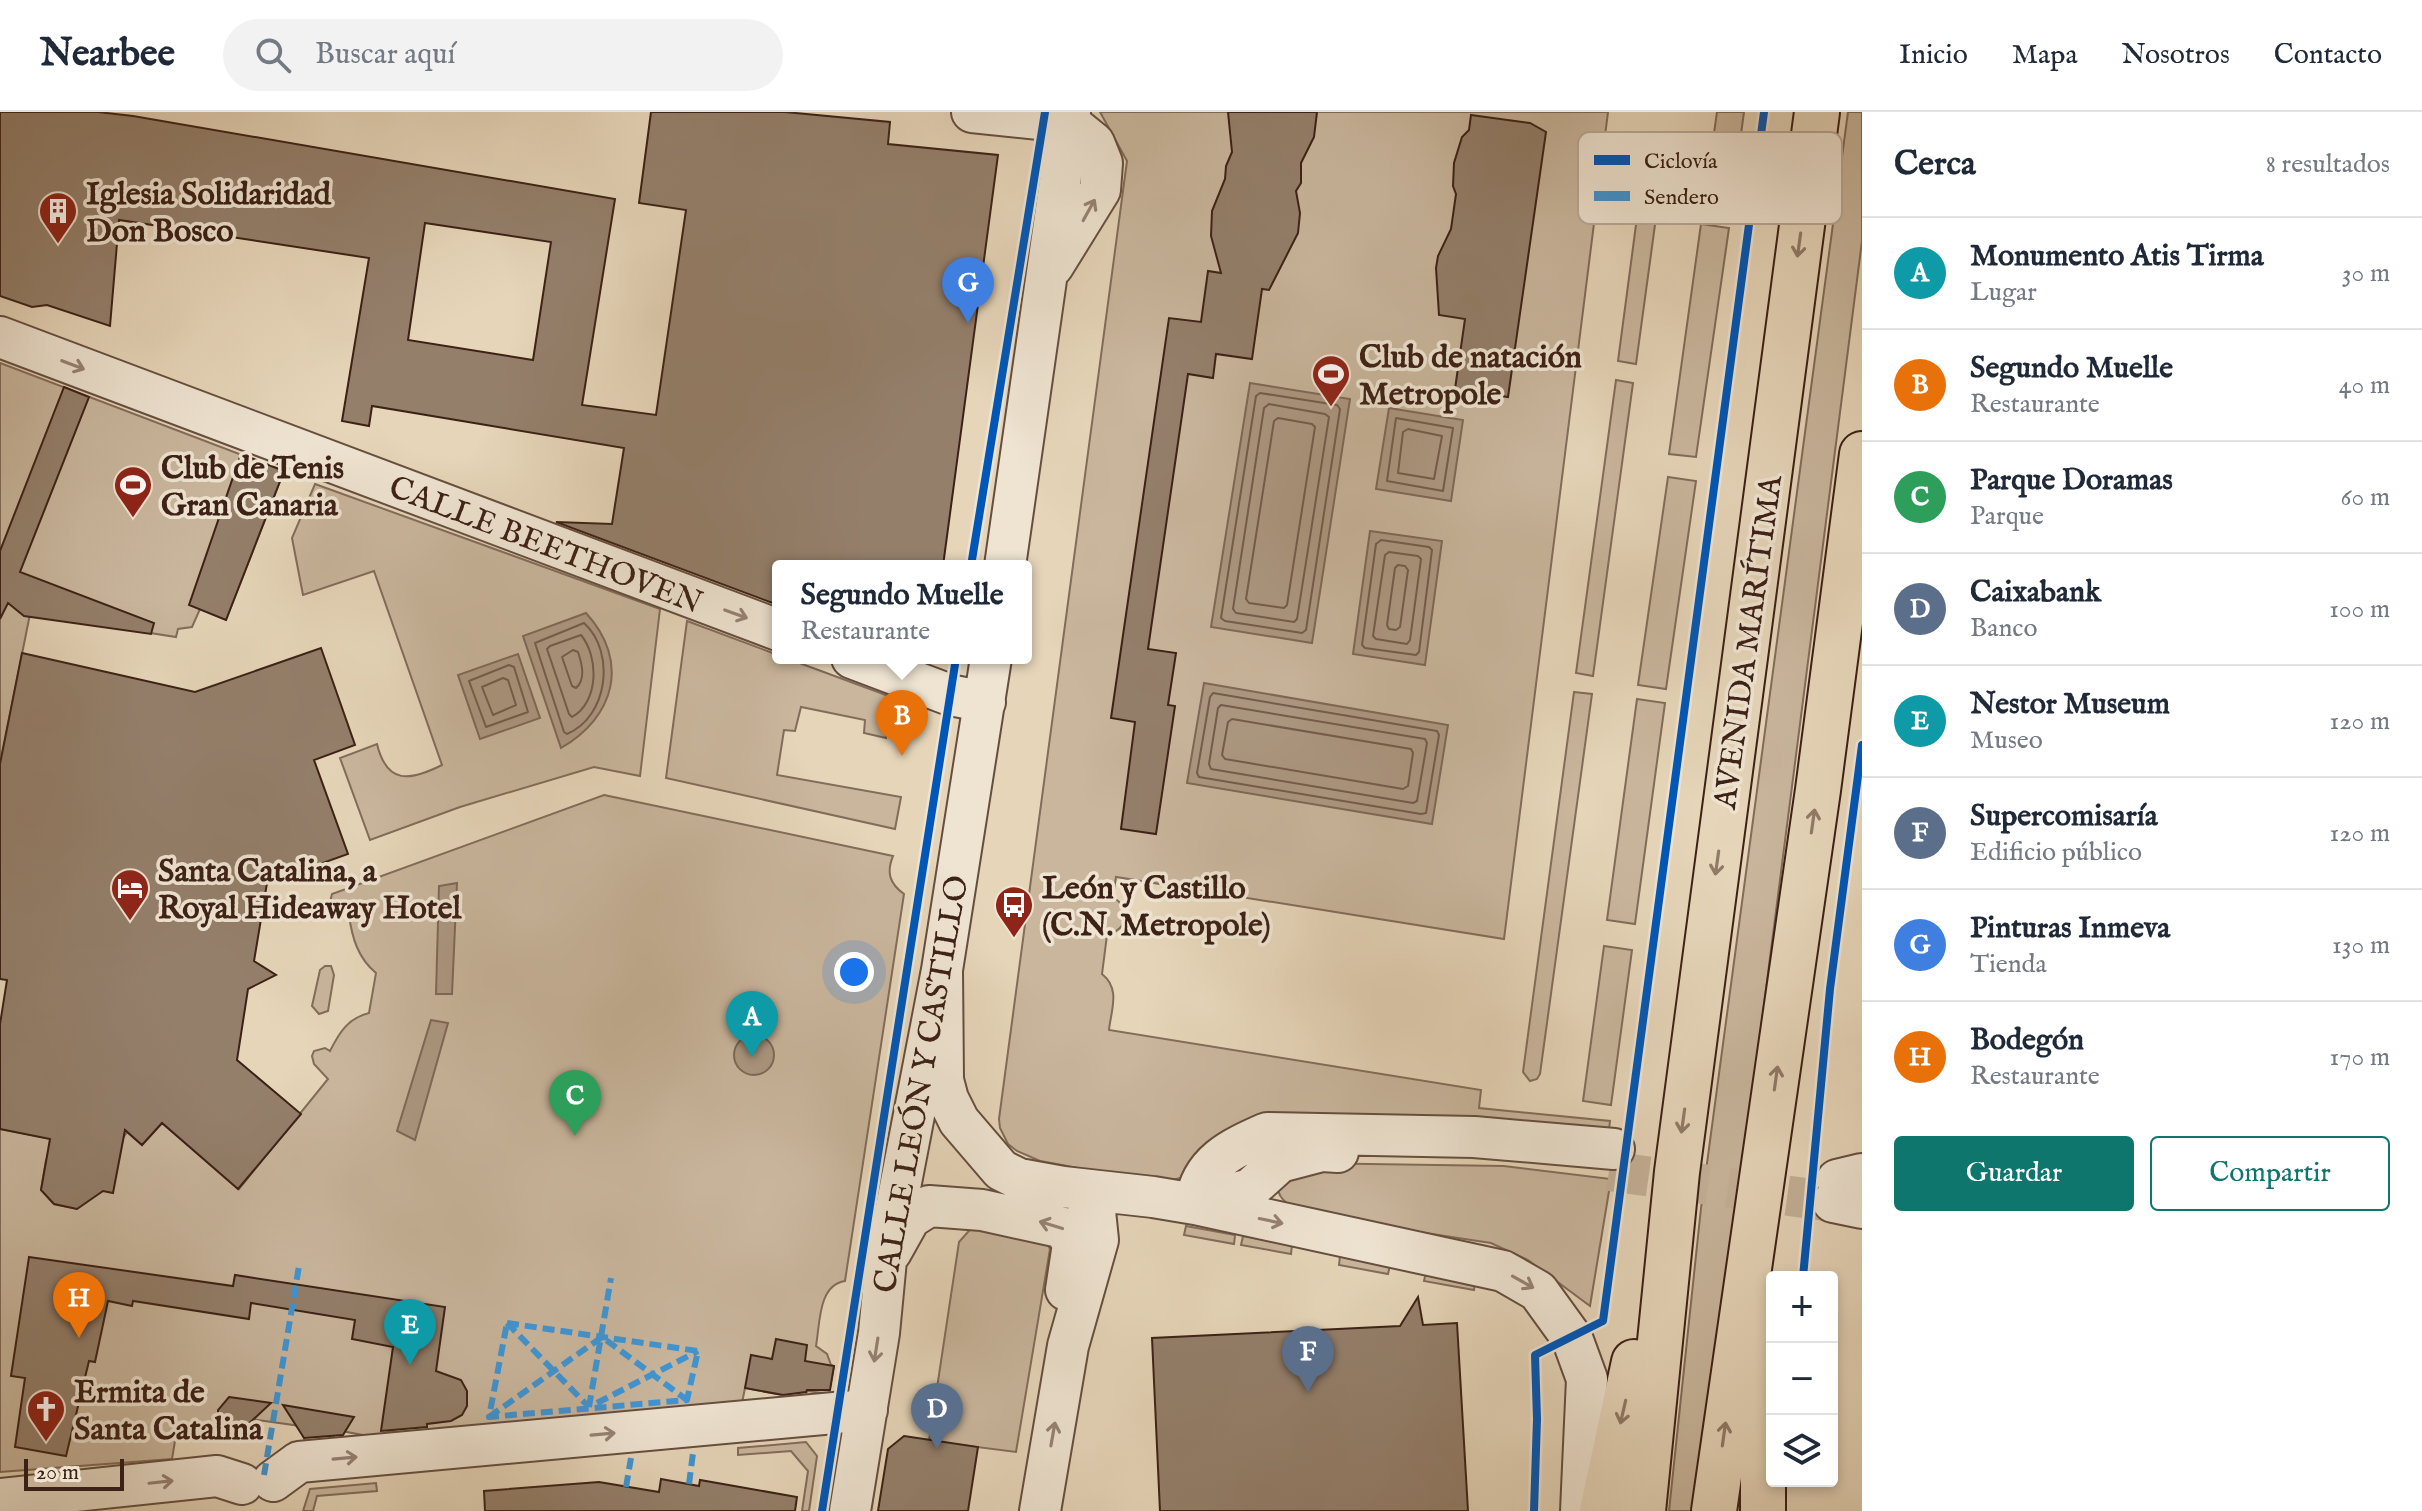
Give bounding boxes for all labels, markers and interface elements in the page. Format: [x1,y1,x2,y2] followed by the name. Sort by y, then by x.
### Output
[223,19,783,91] search box
[40,31,175,79] text: Nearbee
[251,33,295,77] icon: search
[315,36,456,74] text: Buscar aquí
[1899,38,1968,73] text: Inicio
[2012,38,2078,73] text: Mapa
[2122,38,2230,73] text: Nosotros
[2274,38,2382,73] text: Contacto
[1578,132,1842,224] legend
[1894,143,1976,186] text: Cerca
[1644,148,1718,176] text: Ciclovía
[2266,148,2390,181] text: 8 resultados
[86,175,332,253] place label: Iglesia Solidaridad Don Bosco
[1644,184,1719,212] text: Sendero
[37,190,79,245] building icon: Iglesia Solidaridad Don Bosco
[1081,199,1097,222] one-way arrow
[1791,232,1806,257] one-way arrow
[1970,238,2264,276] text: Monumento Atis Tirma
[942,257,994,323] pin: G
[1911,257,1929,290] text: A
[2342,257,2390,290] text: 30 m
[1970,276,2037,309] text: Lugar
[1359,338,1582,416] place label: Club de natación Metropole
[1970,350,2173,388] text: Segundo Muelle
[1310,353,1352,408] sports icon: Club de natación Metropole
[60,359,85,373] one-way arrow
[1911,369,1929,402] text: B
[2339,369,2390,402] text: 40 m
[1970,388,2100,421] text: Restaurante
[161,449,344,527] place label: Club de Tenis Gran Canaria
[1970,462,2173,500] text: Parque Doramas
[112,464,154,519] sports icon: Club de Tenis Gran Canaria
[383,468,707,625] street label: CALLE BEETHOVEN
[1706,471,1793,813] street label: AVENIDA MARÍTIMA
[1911,481,1929,514] text: C
[2341,481,2390,514] text: 60 m
[1970,500,2044,533] text: Parque
[772,560,1032,664] popup
[1970,574,2101,612] text: Caixabank
[801,577,1003,615] text: Segundo Muelle
[1910,593,1930,626] text: D
[2329,593,2390,626] text: 100 m
[723,608,748,623] one-way arrow
[1970,612,2037,645] text: Banco
[801,615,930,648] text: Restaurante
[1970,686,2170,724] text: Nestor Museum
[876,690,928,756] pin: B
[1911,705,1929,738] text: E
[2330,705,2390,738] text: 120 m
[1970,724,2043,757] text: Museo
[1970,798,2158,836] text: Supercomisaría
[1806,809,1821,834] one-way arrow
[1912,817,1928,850] text: F
[2330,817,2390,850] text: 120 m
[1970,836,2142,869] text: Edificio público
[1710,850,1725,876] one-way arrow
[158,852,462,930] place label: Santa Catalina, a Royal Hideaway Hotel
[109,867,151,922] hotel icon: Santa Catalina, a Royal Hideaway Hotel
[1042,869,1271,947] place label: León y Castillo (C.N. Metropole)
[866,872,979,1296] street label: CALLE LEÓN Y CASTILLO
[993,884,1035,939] bus stop icon: León y Castillo (C.N. Metropole)
[1970,910,2170,948] text: Pinturas Inmeva
[1910,929,1930,962] text: G
[2332,929,2390,962] text: 130 m
[1970,948,2047,981] text: Tienda
[834,952,874,992] your location
[726,991,778,1057] pin: A
[1970,1022,2084,1060] text: Bodegón
[1909,1041,1931,1074] text: H
[2330,1041,2390,1074] text: 170 m
[1970,1060,2100,1093] text: Restaurante
[1769,1066,1784,1091] one-way arrow
[549,1070,601,1136] pin: C
[1675,1108,1690,1133] one-way arrow
[1894,1136,2134,1211] button: Guardar
[2150,1136,2390,1211] button: Compartir
[1258,1214,1284,1229] one-way arrow
[1039,1217,1065,1232] one-way arrow
[1766,1271,1838,1487] map controls
[1766,1271,1838,1343] button: +
[53,1272,105,1338] pin: H
[1511,1274,1534,1290] one-way arrow
[384,1299,436,1365] pin: E
[1282,1326,1334,1392] pin: F
[868,1337,883,1363] one-way arrow
[1766,1343,1838,1415] button: −
[74,1373,264,1451] place label: Ermita de Santa Catalina
[911,1383,963,1449] pin: D
[25,1388,67,1443] church icon: Ermita de Santa Catalina
[1615,1399,1630,1424] one-way arrow
[1766,1415,1838,1487] button: layers
[1717,1421,1732,1447] one-way arrow
[1046,1422,1061,1447] one-way arrow
[590,1426,616,1441] one-way arrow
[331,1450,357,1465] one-way arrow
[24,1455,124,1491] scale bar
[36,1459,79,1487] text: 20 m
[147,1475,174,1490] one-way arrow

